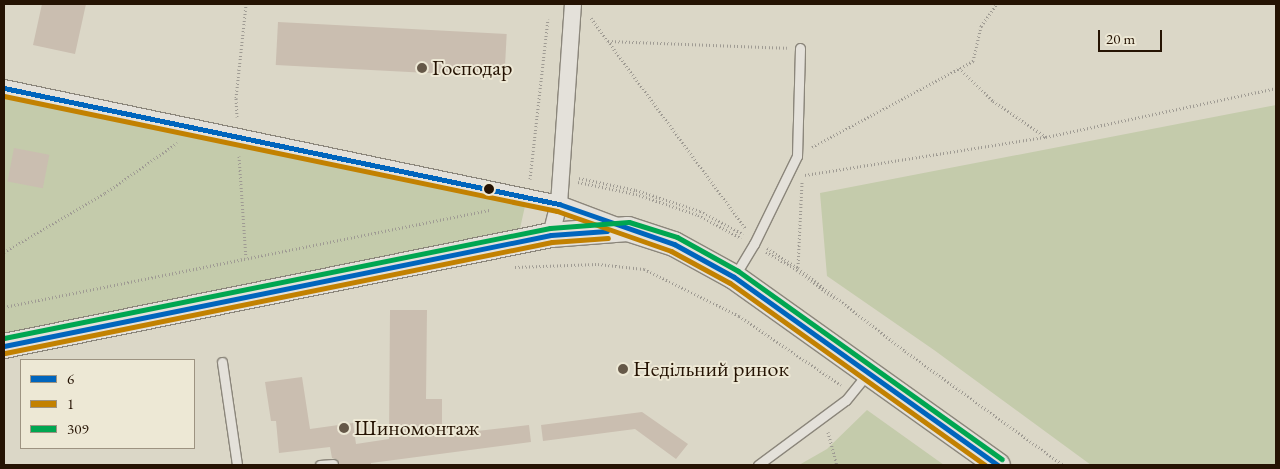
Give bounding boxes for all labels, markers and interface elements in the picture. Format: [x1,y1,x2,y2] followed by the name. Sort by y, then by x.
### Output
[1100,20,1164,52] scale bar
[1106,29,1135,48] text: 20 m
[432,55,513,81] place label: Господар
[416,62,428,74] marker: Господар
[484,184,494,194] unlabelled marker
[633,356,789,382] place label: Недільний ринок
[20,359,195,449] legend
[617,363,629,375] marker: Недільний ринок
[67,369,74,388] text: 6
[67,394,74,413] text: 1
[354,415,479,441] place label: Шиномонтаж
[67,419,89,438] text: 309
[338,422,350,434] marker: Шиномонтаж

